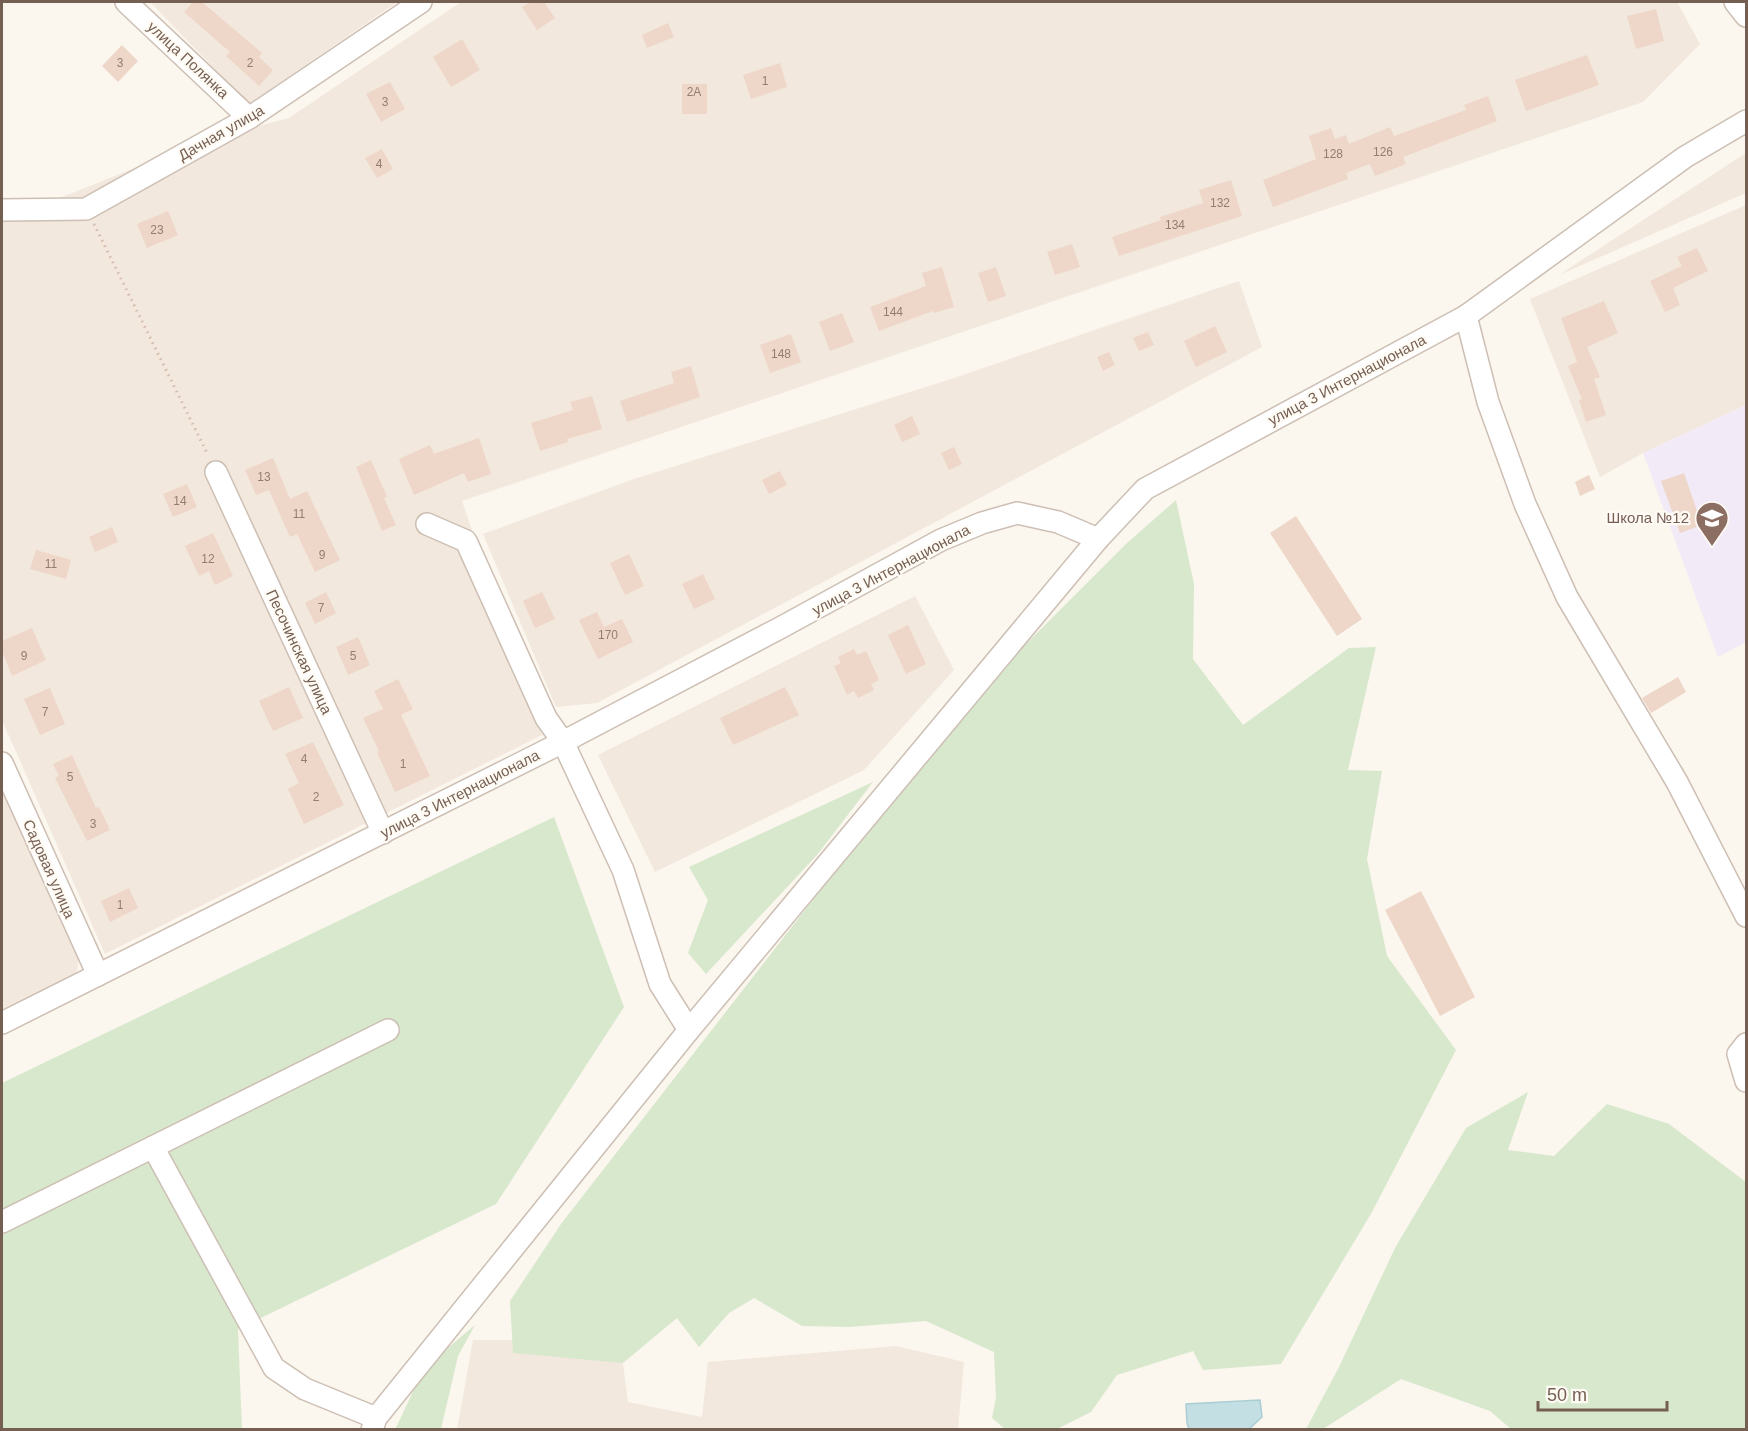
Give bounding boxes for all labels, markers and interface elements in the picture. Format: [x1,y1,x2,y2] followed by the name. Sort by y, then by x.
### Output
[144,18,233,102] street label: улица Полянка
[117,56,124,70] house number: 3
[247,56,254,70] house number: 2
[762,74,769,88] house number: 1
[687,85,701,99] house number: 2А
[382,95,389,109] house number: 3
[175,101,267,164] street label: Дачная улица
[1373,145,1393,159] house number: 126
[1323,147,1343,161] house number: 128
[376,157,383,171] house number: 4
[1210,196,1230,210] house number: 132
[1165,218,1185,232] house number: 134
[150,223,164,237] house number: 23
[883,305,903,319] house number: 144
[1265,330,1429,428] street label: улица 3 Интернационала
[771,347,791,361] house number: 148
[257,470,271,484] house number: 13
[173,494,187,508] house number: 14
[1694,500,1730,547] school or university icon: Школа №12
[293,507,306,521] house number: 11
[1606,509,1689,526] place label: Школа №12
[809,520,973,618] street label: улица 3 Интернационала
[319,548,326,562] house number: 9
[201,552,215,566] house number: 12
[45,557,58,571] house number: 11
[263,587,336,717] street label: Песочинская улица
[318,601,325,615] house number: 7
[598,628,618,642] house number: 170
[21,649,28,663] house number: 9
[350,649,357,663] house number: 5
[42,705,49,719] house number: 7
[377,746,543,841] street label: улица 3 Интернационала
[301,752,308,766] house number: 4
[400,757,407,771] house number: 1
[67,770,74,784] house number: 5
[313,790,320,804] house number: 2
[20,817,79,921] street label: Садовая улица
[90,817,97,831] house number: 3
[117,898,124,912] house number: 1
[1538,1374,1667,1412] scale bar
[1547,1385,1587,1405] text: 50 m

